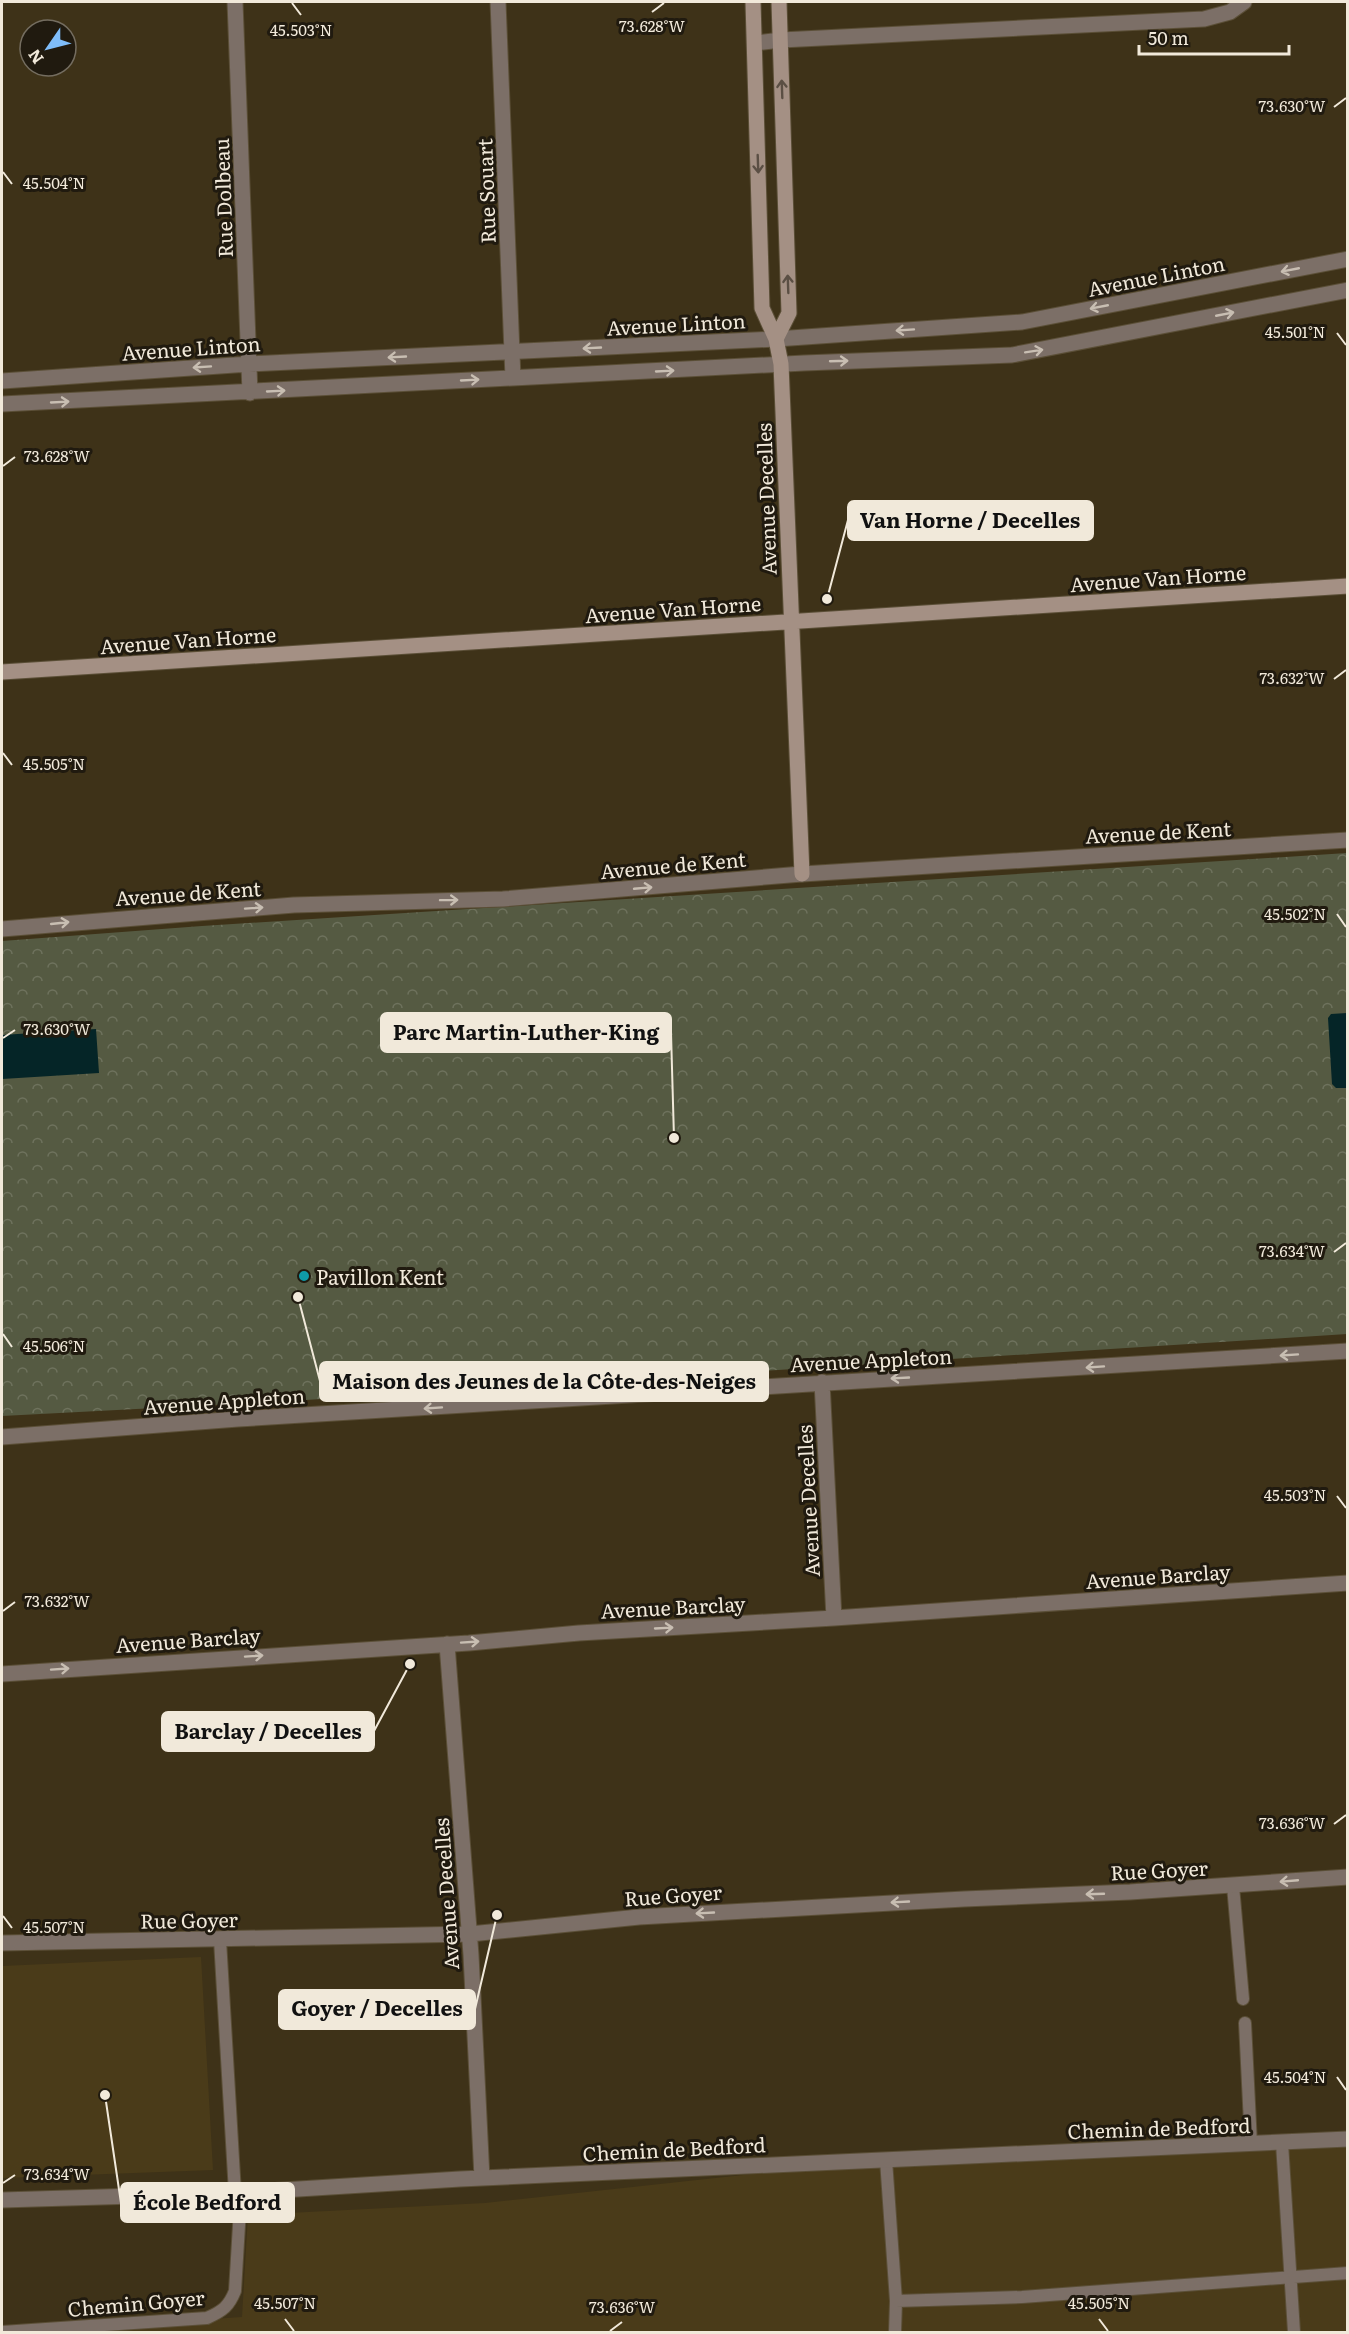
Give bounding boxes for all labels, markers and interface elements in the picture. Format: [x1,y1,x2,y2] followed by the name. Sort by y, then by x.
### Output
[619,14,686,37] text: 73.628°W
[18,18,78,78] north arrow
[270,18,332,41] text: 45.503°N
[1139,18,1289,56] scale bar
[1148,24,1189,51] text: 50 m
[21,45,49,70] text: N
[777,79,788,99] one-way arrow
[1259,94,1326,117] text: 73.630°W
[205,137,239,258] street label: Rue Dolbeau
[468,138,502,244] street label: Rue Souart
[753,154,764,174] one-way arrow
[23,171,85,194] text: 45.504°N
[1085,247,1227,303] street label: Avenue Linton
[1281,265,1300,276] one-way arrow
[782,274,794,294] one-way arrow
[1089,302,1109,313] one-way arrow
[606,304,746,342] street label: Avenue Linton
[1215,308,1234,319] one-way arrow
[1265,320,1325,343] text: 45.501°N
[896,325,916,336] one-way arrow
[121,327,261,367] street label: Avenue Linton
[582,342,602,353] one-way arrow
[1023,345,1043,356] one-way arrow
[388,351,408,362] one-way arrow
[828,356,848,367] one-way arrow
[193,362,213,373] one-way arrow
[655,365,675,376] one-way arrow
[460,375,480,386] one-way arrow
[265,386,285,397] one-way arrow
[49,396,69,407] one-way arrow
[747,422,783,576] street label: Avenue Decelles
[24,444,91,467] text: 73.628°W
[848,501,1093,540] callout: Van Horne / Decelles
[860,503,1080,534] text: Van Horne / Decelles
[1069,556,1247,598] street label: Avenue Van Horne
[584,587,762,629] street label: Avenue Van Horne
[99,618,277,660] street label: Avenue Van Horne
[1259,666,1325,689] text: 73.632°W
[23,752,85,775] text: 45.505°N
[1084,812,1232,850] street label: Avenue de Kent
[599,843,747,885] street label: Avenue de Kent
[114,872,262,912] street label: Avenue de Kent
[633,882,653,893] one-way arrow
[438,894,458,906] one-way arrow
[244,902,264,913] one-way arrow
[1264,902,1326,925] text: 45.502°N
[49,917,69,928] one-way arrow
[381,1013,671,1052] callout: Parc Martin-Luther-King
[393,1015,660,1046] text: Parc Martin-Luther-King
[24,1017,91,1040] text: 73.630°W
[1259,1239,1326,1262] text: 73.634°W
[316,1261,444,1291] place label: Pavillon Kent
[297,1269,311,1283] marker: Pavillon Kent
[23,1334,85,1357] text: 45.506°N
[789,1340,953,1378] street label: Avenue Appleton
[1280,1350,1300,1361] one-way arrow
[320,1362,768,1401] callout: Maison des Jeunes de la Côte-des-Neiges
[1085,1362,1105,1373] one-way arrow
[332,1364,756,1395] text: Maison des Jeunes de la Côte-des-Neiges
[890,1373,910,1384] one-way arrow
[142,1379,306,1421] street label: Avenue Appleton
[423,1402,443,1413] one-way arrow
[788,1424,826,1578] street label: Avenue Decelles
[1264,1483,1326,1506] text: 45.503°N
[1085,1555,1232,1595] street label: Avenue Barclay
[600,1587,747,1625] street label: Avenue Barclay
[24,1589,90,1612] text: 73.632°W
[115,1619,262,1659] street label: Avenue Barclay
[654,1622,674,1633] one-way arrow
[459,1637,479,1648] one-way arrow
[244,1650,264,1661] one-way arrow
[49,1664,69,1675] one-way arrow
[162,1712,374,1751] callout: Barclay / Decelles
[174,1714,362,1745] text: Barclay / Decelles
[1259,1811,1326,1834] text: 73.636°W
[425,1817,465,1971] street label: Avenue Decelles
[1109,1851,1209,1887] street label: Rue Goyer
[623,1876,723,1912] street label: Rue Goyer
[1280,1876,1300,1887] one-way arrow
[1085,1888,1105,1899] one-way arrow
[890,1897,910,1908] one-way arrow
[140,1903,239,1935] street label: Rue Goyer
[696,1907,716,1918] one-way arrow
[23,1915,85,1938] text: 45.507°N
[279,1990,475,2029] callout: Goyer / Decelles
[291,1991,463,2022] text: Goyer / Decelles
[1264,2065,1326,2088] text: 45.504°N
[1067,2109,1251,2145] street label: Chemin de Bedford
[582,2128,766,2168] street label: Chemin de Bedford
[24,2162,91,2185] text: 73.634°W
[121,2183,294,2222] callout: École Bedford
[133,2185,281,2216] text: École Bedford
[66,2281,206,2323] street label: Chemin Goyer
[254,2291,316,2314] text: 45.507°N
[1068,2291,1130,2314] text: 45.505°N
[589,2295,656,2318] text: 73.636°W

